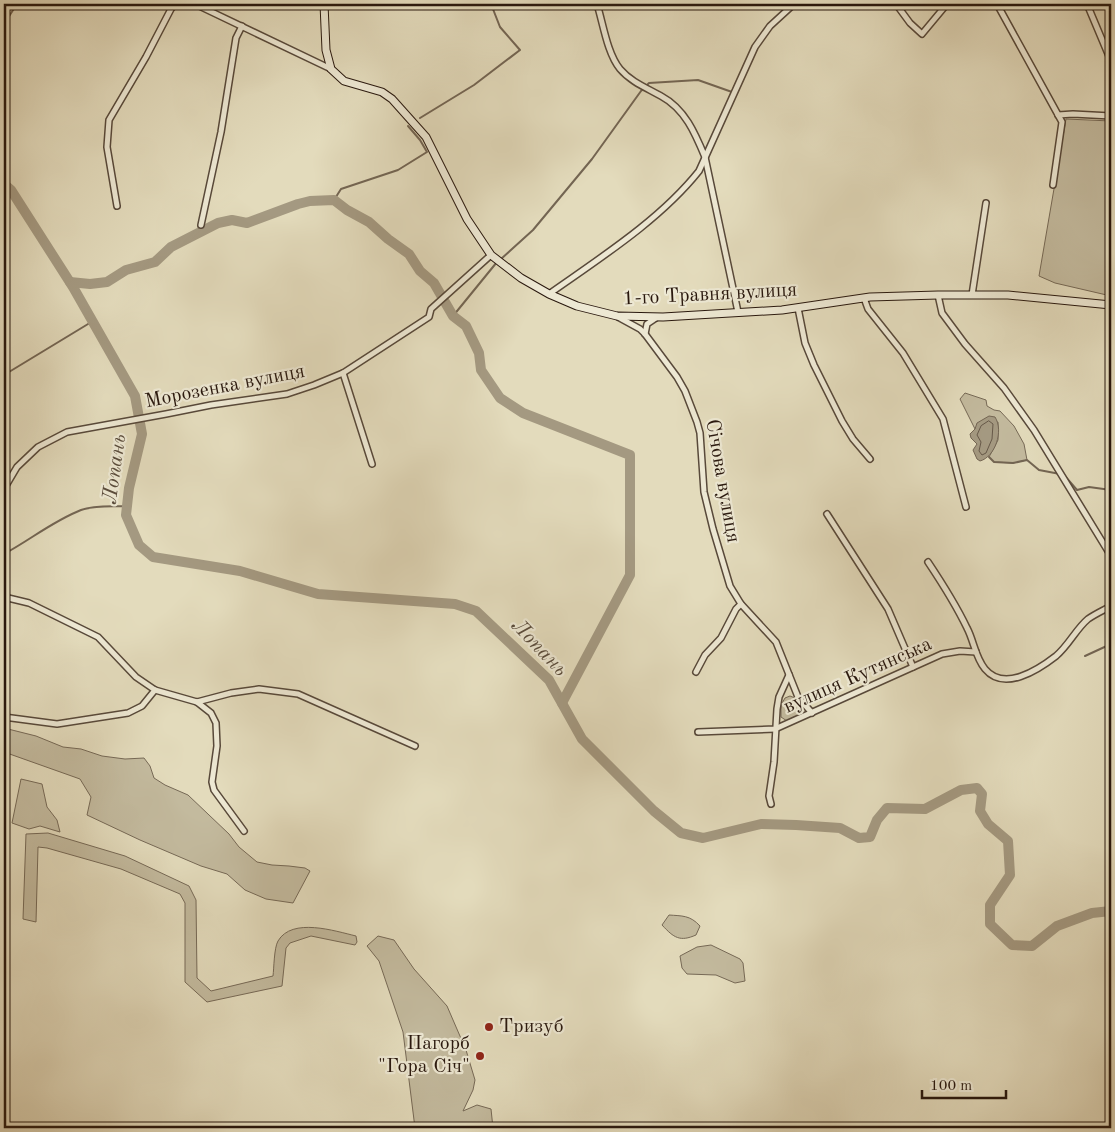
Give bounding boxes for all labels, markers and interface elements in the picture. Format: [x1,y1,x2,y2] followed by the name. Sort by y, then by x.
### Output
[622,280,798,310] street label: 1-го Травня вулиця
[143,362,307,412] street label: Морозенка вулиця
[701,418,743,544] street label: Січова вулиця
[100,432,130,506] water label: Лопань
[507,615,571,681] water label: Лопань
[781,634,935,718] street label: вулиця Кутянська
[499,1017,564,1037] place label: Тризуб
[483,1021,495,1033] marker: Тризуб
[378,1034,470,1077] place label: Пагорб "Гора Січ"
[474,1050,486,1062] marker: Пагорб "Гора Січ"
[922,1067,1006,1099] scale bar
[930,1079,972,1094] text: 100 m

